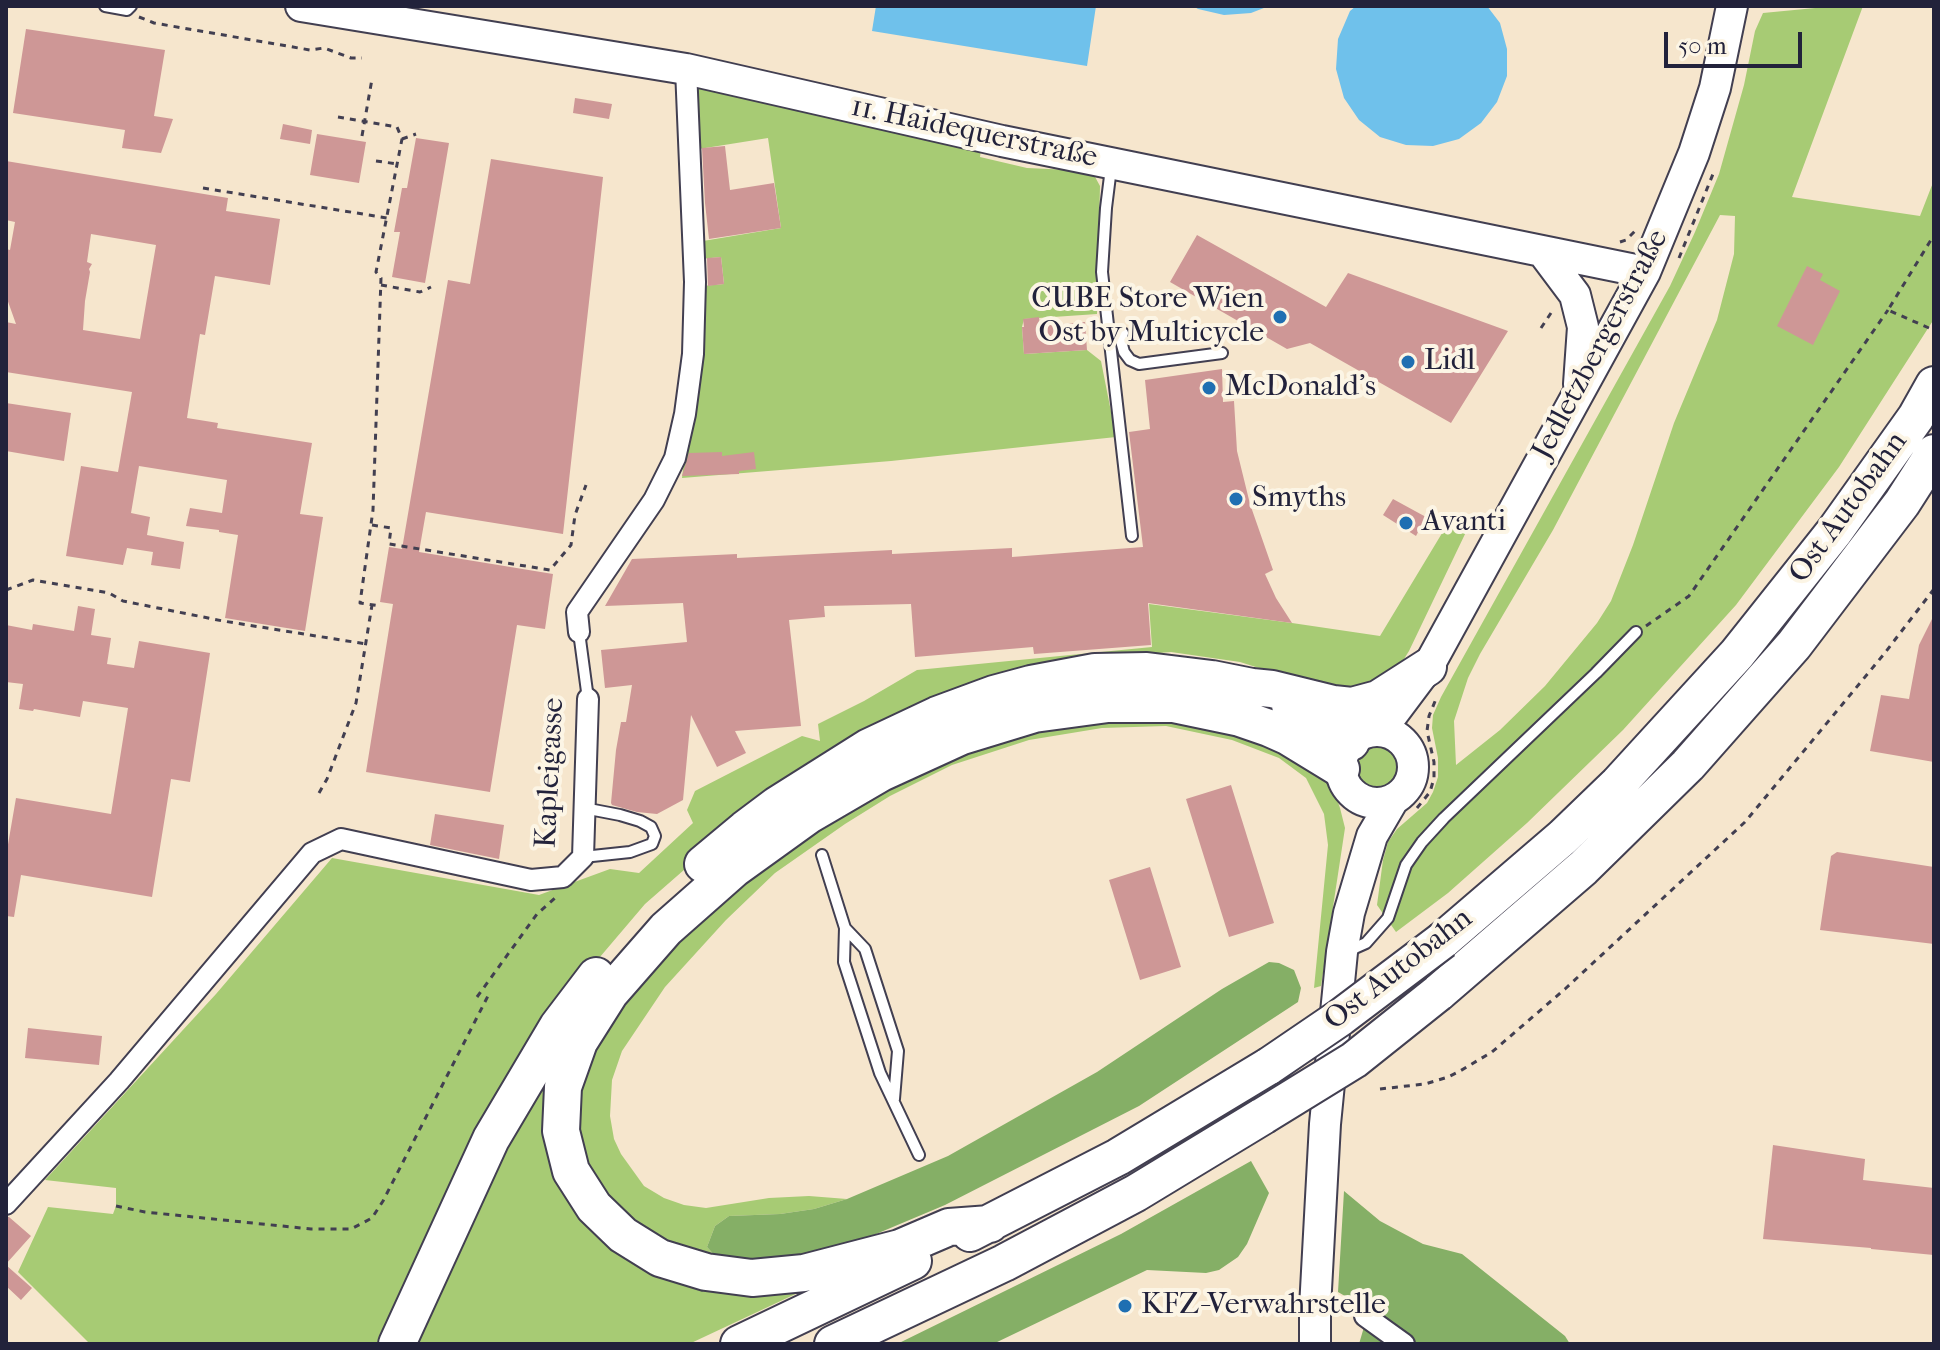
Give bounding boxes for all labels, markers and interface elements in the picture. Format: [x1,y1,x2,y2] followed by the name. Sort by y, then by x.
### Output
[1668,16,1806,66] scale bar
[1678,32,1727,60] text: 50 m
[848,89,1100,177] street label: 11. Haidequerstraße
[1525,224,1677,466] street label: Jedletzbergerstraße
[1031,282,1264,352] place label: CUBE Store Wien Ost by Multicycle
[1271,308,1289,326] marker: CUBE Store Wien Ost by Multicycle
[1424,344,1475,380] place label: Lidl
[1399,353,1417,371] marker: Lidl
[1225,370,1376,406] place label: McDonald's
[1200,379,1218,397] marker: McDonald's
[1782,426,1916,590] street label: Ost Autobahn
[1252,481,1346,517] place label: Smyths
[1227,490,1245,508] marker: Smyths
[1422,505,1506,541] place label: Avanti
[1397,514,1415,532] marker: Avanti
[529,697,573,849] street label: Kapleigasse
[1318,901,1480,1039] street label: Ost Autobahn
[1141,1288,1386,1324] place label: KFZ-Verwahrstelle
[1116,1297,1134,1315] marker: KFZ-Verwahrstelle

